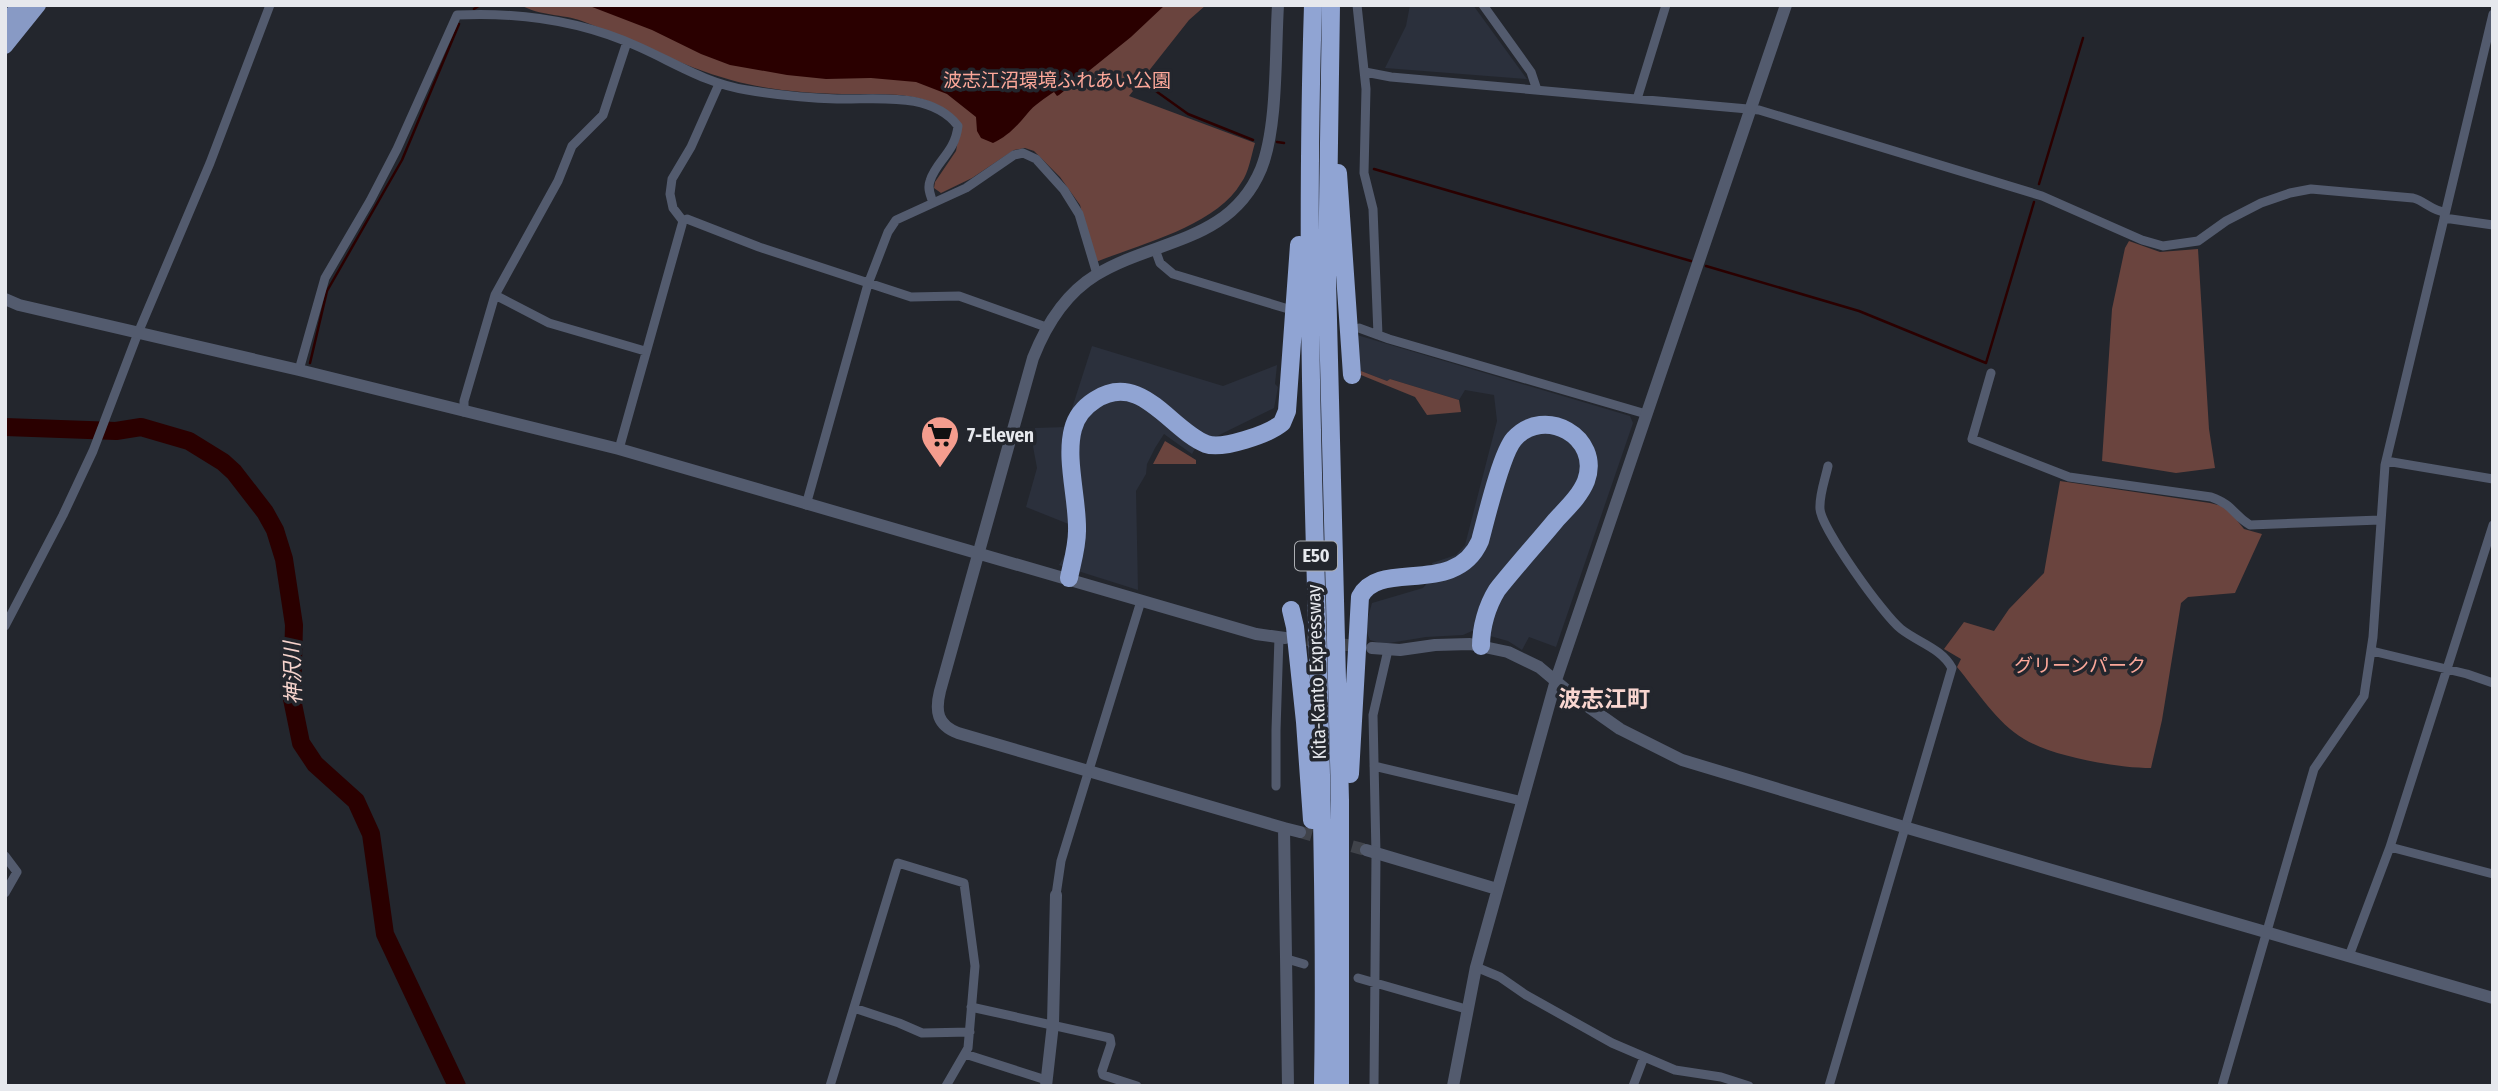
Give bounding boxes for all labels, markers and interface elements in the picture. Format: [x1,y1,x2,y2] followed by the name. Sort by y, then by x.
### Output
[943,69,1171,92] park label: 波志江沼環境ふれあい公園
[919,414,961,469] supermarket icon: 7-Eleven
[967,424,1034,447] place label: 7-Eleven
[1295,542,1337,570] road number: E50
[1302,584,1331,760] street label: Kita-Kanto Expressway
[279,639,307,705] water label: 神沢川
[2014,654,2146,677] park label: グリーンパーク
[1558,685,1650,713] district label: 波志江町

